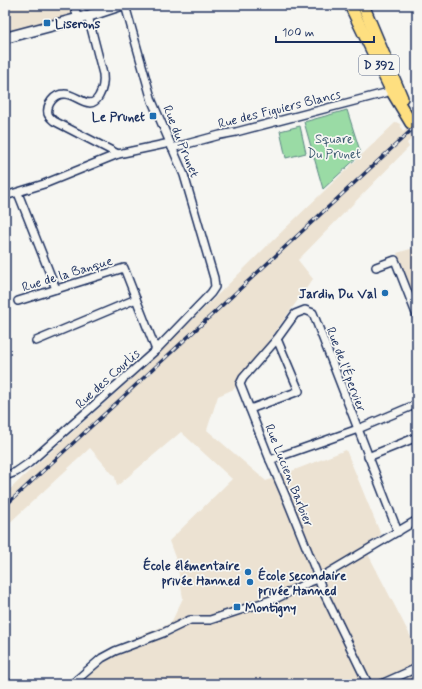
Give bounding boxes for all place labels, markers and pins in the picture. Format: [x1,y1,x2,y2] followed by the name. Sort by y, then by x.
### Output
[55,16,101,33] place label: Liserons
[42,18,52,28] marker: Liserons
[92,109,145,126] place label: Le Prunet
[148,111,158,121] marker: Le Prunet
[299,286,377,303] place label: Jardin Du Val
[380,288,390,298] marker: Jardin Du Val
[143,557,241,590] place label: École élémentaire privée Hanned
[243,567,253,577] marker: École élémentaire privée Hanned
[258,567,347,600] place label: École secondaire privée Hanned
[245,577,255,587] marker: École secondaire privée Hanned
[245,600,296,618] place label: Montigny
[232,602,242,612] marker: Montigny

